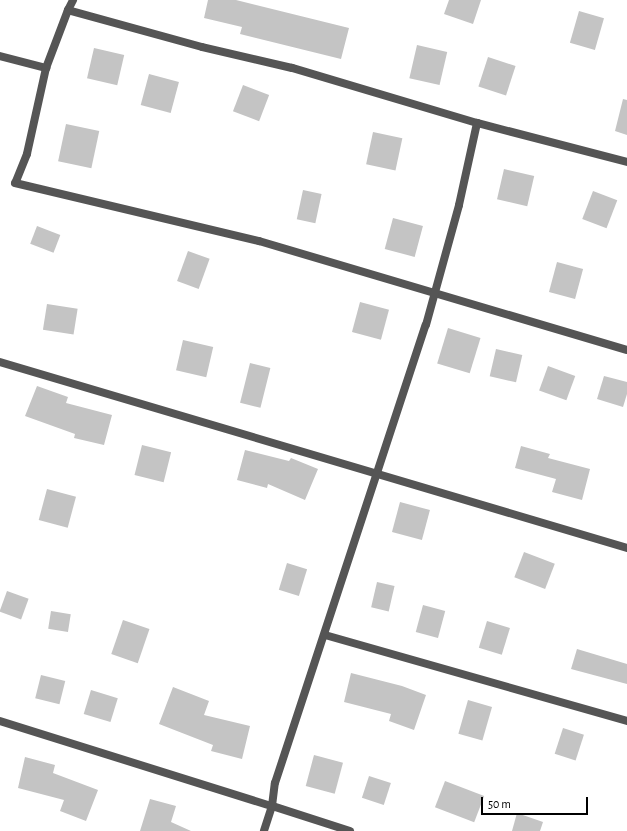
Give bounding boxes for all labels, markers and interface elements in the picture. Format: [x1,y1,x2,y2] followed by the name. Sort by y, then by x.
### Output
[483,789,590,815] scale bar
[488,798,511,810] text: 50 m

